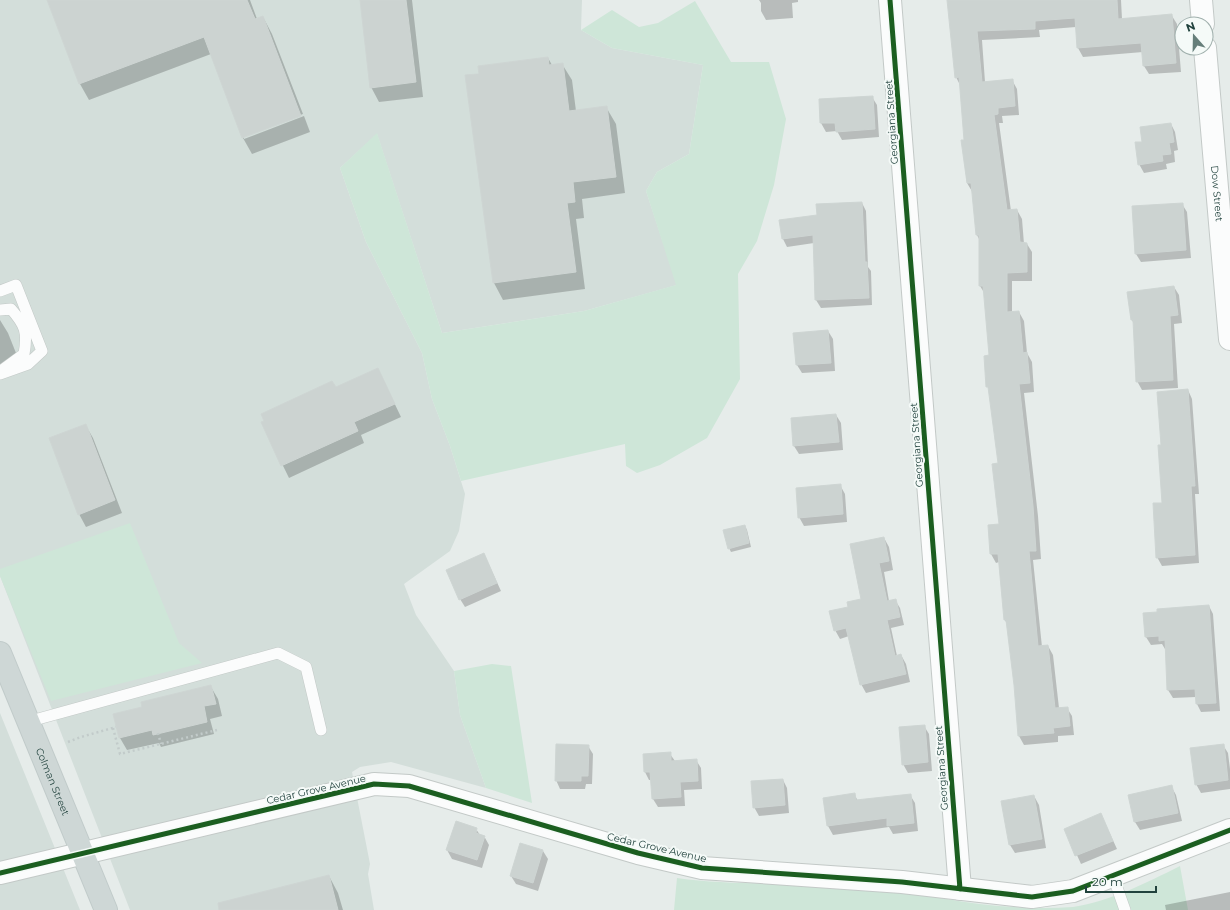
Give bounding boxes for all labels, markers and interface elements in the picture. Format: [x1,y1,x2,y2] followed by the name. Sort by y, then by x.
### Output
[1174,16,1214,56] north arrow
[1184,19,1197,35] text: N
[882,79,901,165] street label: Georgiana Street
[1208,165,1226,222] street label: Dow Street
[907,402,926,488] street label: Georgiana Street
[932,725,951,811] street label: Georgiana Street
[33,746,72,817] street label: Colman Street
[265,772,367,807] street label: Cedar Grove Avenue
[606,830,708,865] street label: Cedar Grove Avenue
[1086,868,1156,894] scale bar
[1092,874,1123,889] text: 20 m

